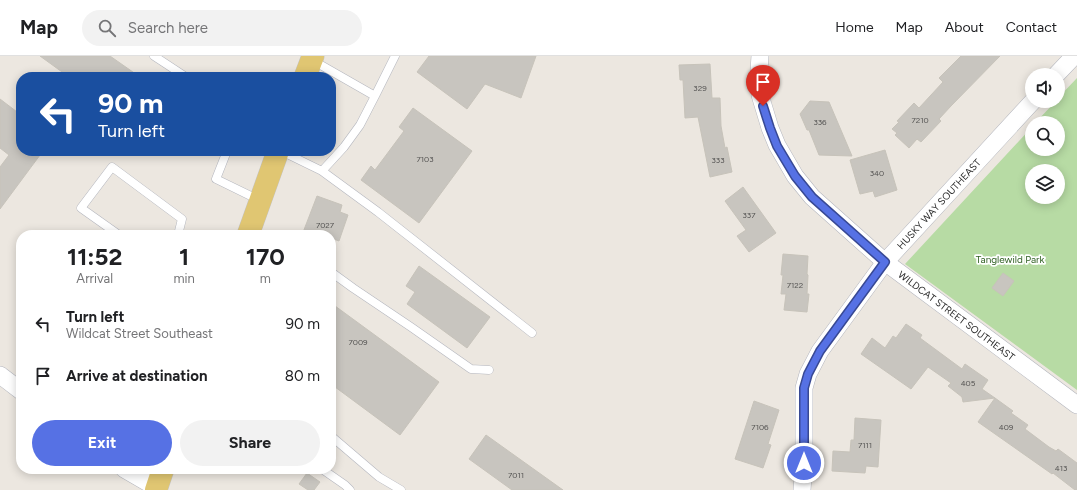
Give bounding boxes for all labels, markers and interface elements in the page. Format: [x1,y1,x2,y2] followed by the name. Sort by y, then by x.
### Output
[82,10,362,46] search box
[20,16,58,39] text: Map
[96,17,118,39] icon: search
[128,19,208,37] text: Search here
[835,19,874,36] text: Home
[896,19,923,36] text: Map
[945,19,984,36] text: About
[1006,19,1057,36] text: Contact
[746,65,780,106] pin
[1025,68,1065,204] map controls
[1025,68,1065,108] button: sound
[752,71,774,93] icon: arrive
[693,83,707,93] house number: 329
[98,86,163,120] text: 90 m
[32,88,84,140] icon: left
[911,115,929,125] house number: 7210
[1025,116,1065,156] button: search
[813,117,827,127] house number: 336
[98,120,165,142] text: Turn left
[416,154,434,164] house number: 7103
[711,155,725,165] house number: 333
[894,155,984,252] street label: HUSKY WAY SOUTHEAST
[1025,164,1065,204] button: layers
[870,168,884,178] house number: 340
[743,210,756,220] house number: 337
[316,220,335,230] house number: 7027
[67,242,122,271] text: 11:52
[179,242,189,271] text: 1
[246,242,285,271] text: 170
[976,253,1044,266] park label: Tanglewild Park
[896,268,1018,363] street label: WILDCAT STREET SOUTHEAST
[76,271,113,286] text: Arrival
[173,271,195,286] text: min
[260,271,271,286] text: m
[787,280,803,290] house number: 7122
[66,308,124,326] text: Turn left
[32,313,54,335] icon: left
[285,315,320,333] text: 90 m
[66,326,213,341] text: Wildcat Street Southeast
[348,337,368,347] house number: 7009
[32,365,54,387] icon: arrive
[66,367,207,385] text: Arrive at destination
[285,367,320,385] text: 80 m
[961,378,976,388] house number: 405
[32,420,172,466] button: Exit
[180,420,320,466] button: Share
[751,422,769,432] house number: 7106
[999,422,1014,432] house number: 409
[858,440,872,450] house number: 7111
[783,442,825,484] position arrow
[1055,463,1067,473] house number: 413
[508,470,524,480] house number: 7011

